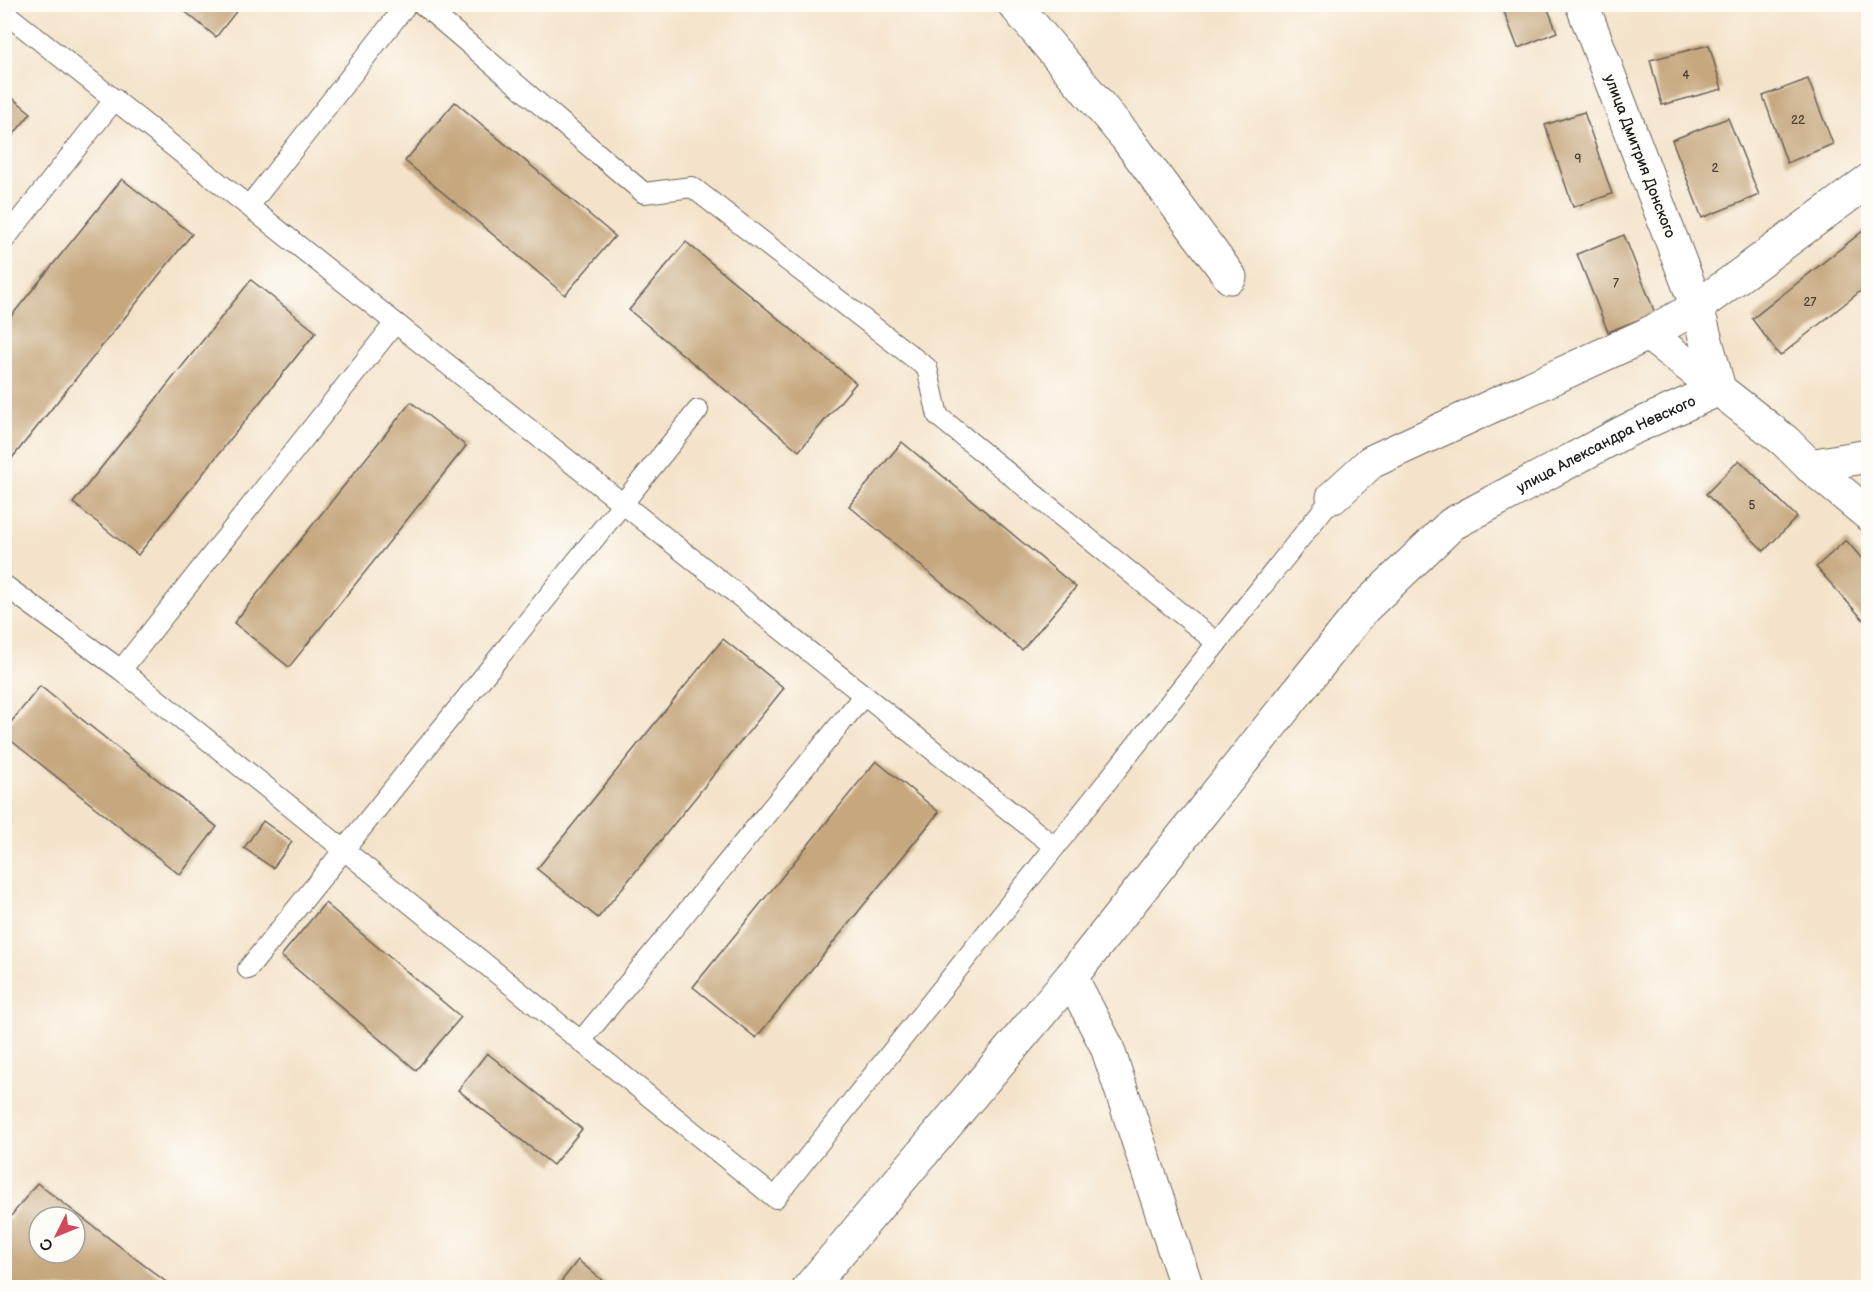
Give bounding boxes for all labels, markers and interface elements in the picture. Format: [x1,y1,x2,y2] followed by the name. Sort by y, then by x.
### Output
[1682,68,1690,83] house number: 4
[1600,72,1680,241] street label: улица Дмитрия Донского
[1791,113,1805,128] house number: 22
[1575,152,1582,167] house number: 9
[1711,161,1719,176] house number: 2
[1613,276,1619,291] house number: 7
[1804,295,1817,310] house number: 27
[1513,392,1699,498] street label: улица Александра Невского
[1749,498,1756,513] house number: 5
[27,1205,87,1265] north arrow
[36,1234,58,1255] text: С

